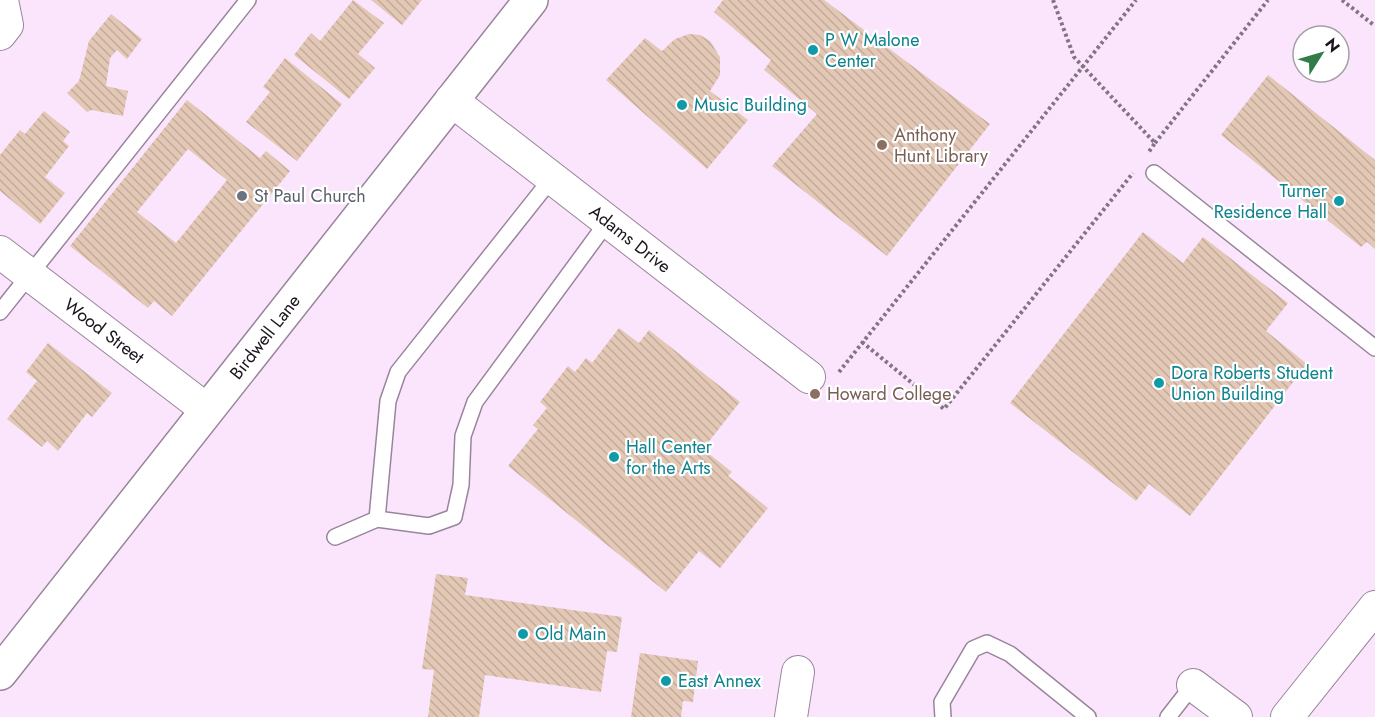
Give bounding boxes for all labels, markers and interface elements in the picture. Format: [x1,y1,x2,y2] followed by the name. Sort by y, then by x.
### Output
[1291,24,1351,84] north arrow
[825,27,919,74] place label: P W Malone Center
[1320,33,1346,57] text: N
[806,43,820,57] marker: P W Malone Center
[694,92,807,118] place label: Music Building
[675,98,689,112] marker: Music Building
[894,122,988,169] place label: Anthony Hunt Library
[875,138,889,152] marker: Anthony Hunt Library
[1214,178,1328,225] place label: Turner Residence Hall
[254,183,366,209] place label: St Paul Church
[235,189,249,203] marker: St Paul Church
[1332,194,1346,208] marker: Turner Residence Hall
[584,199,676,279] street label: Adams Drive
[223,289,307,385] street label: Birdwell Lane
[58,292,150,370] street label: Wood Street
[1171,360,1333,407] place label: Dora Roberts Student Union Building
[1152,376,1166,390] marker: Dora Roberts Student Union Building
[827,381,951,407] place label: Howard College
[808,387,822,401] marker: Howard College
[626,434,713,481] place label: Hall Center for the Arts
[607,450,621,464] marker: Hall Center for the Arts
[535,621,606,647] place label: Old Main
[516,627,530,641] marker: Old Main
[678,668,761,694] place label: East Annex
[659,674,673,688] marker: East Annex

